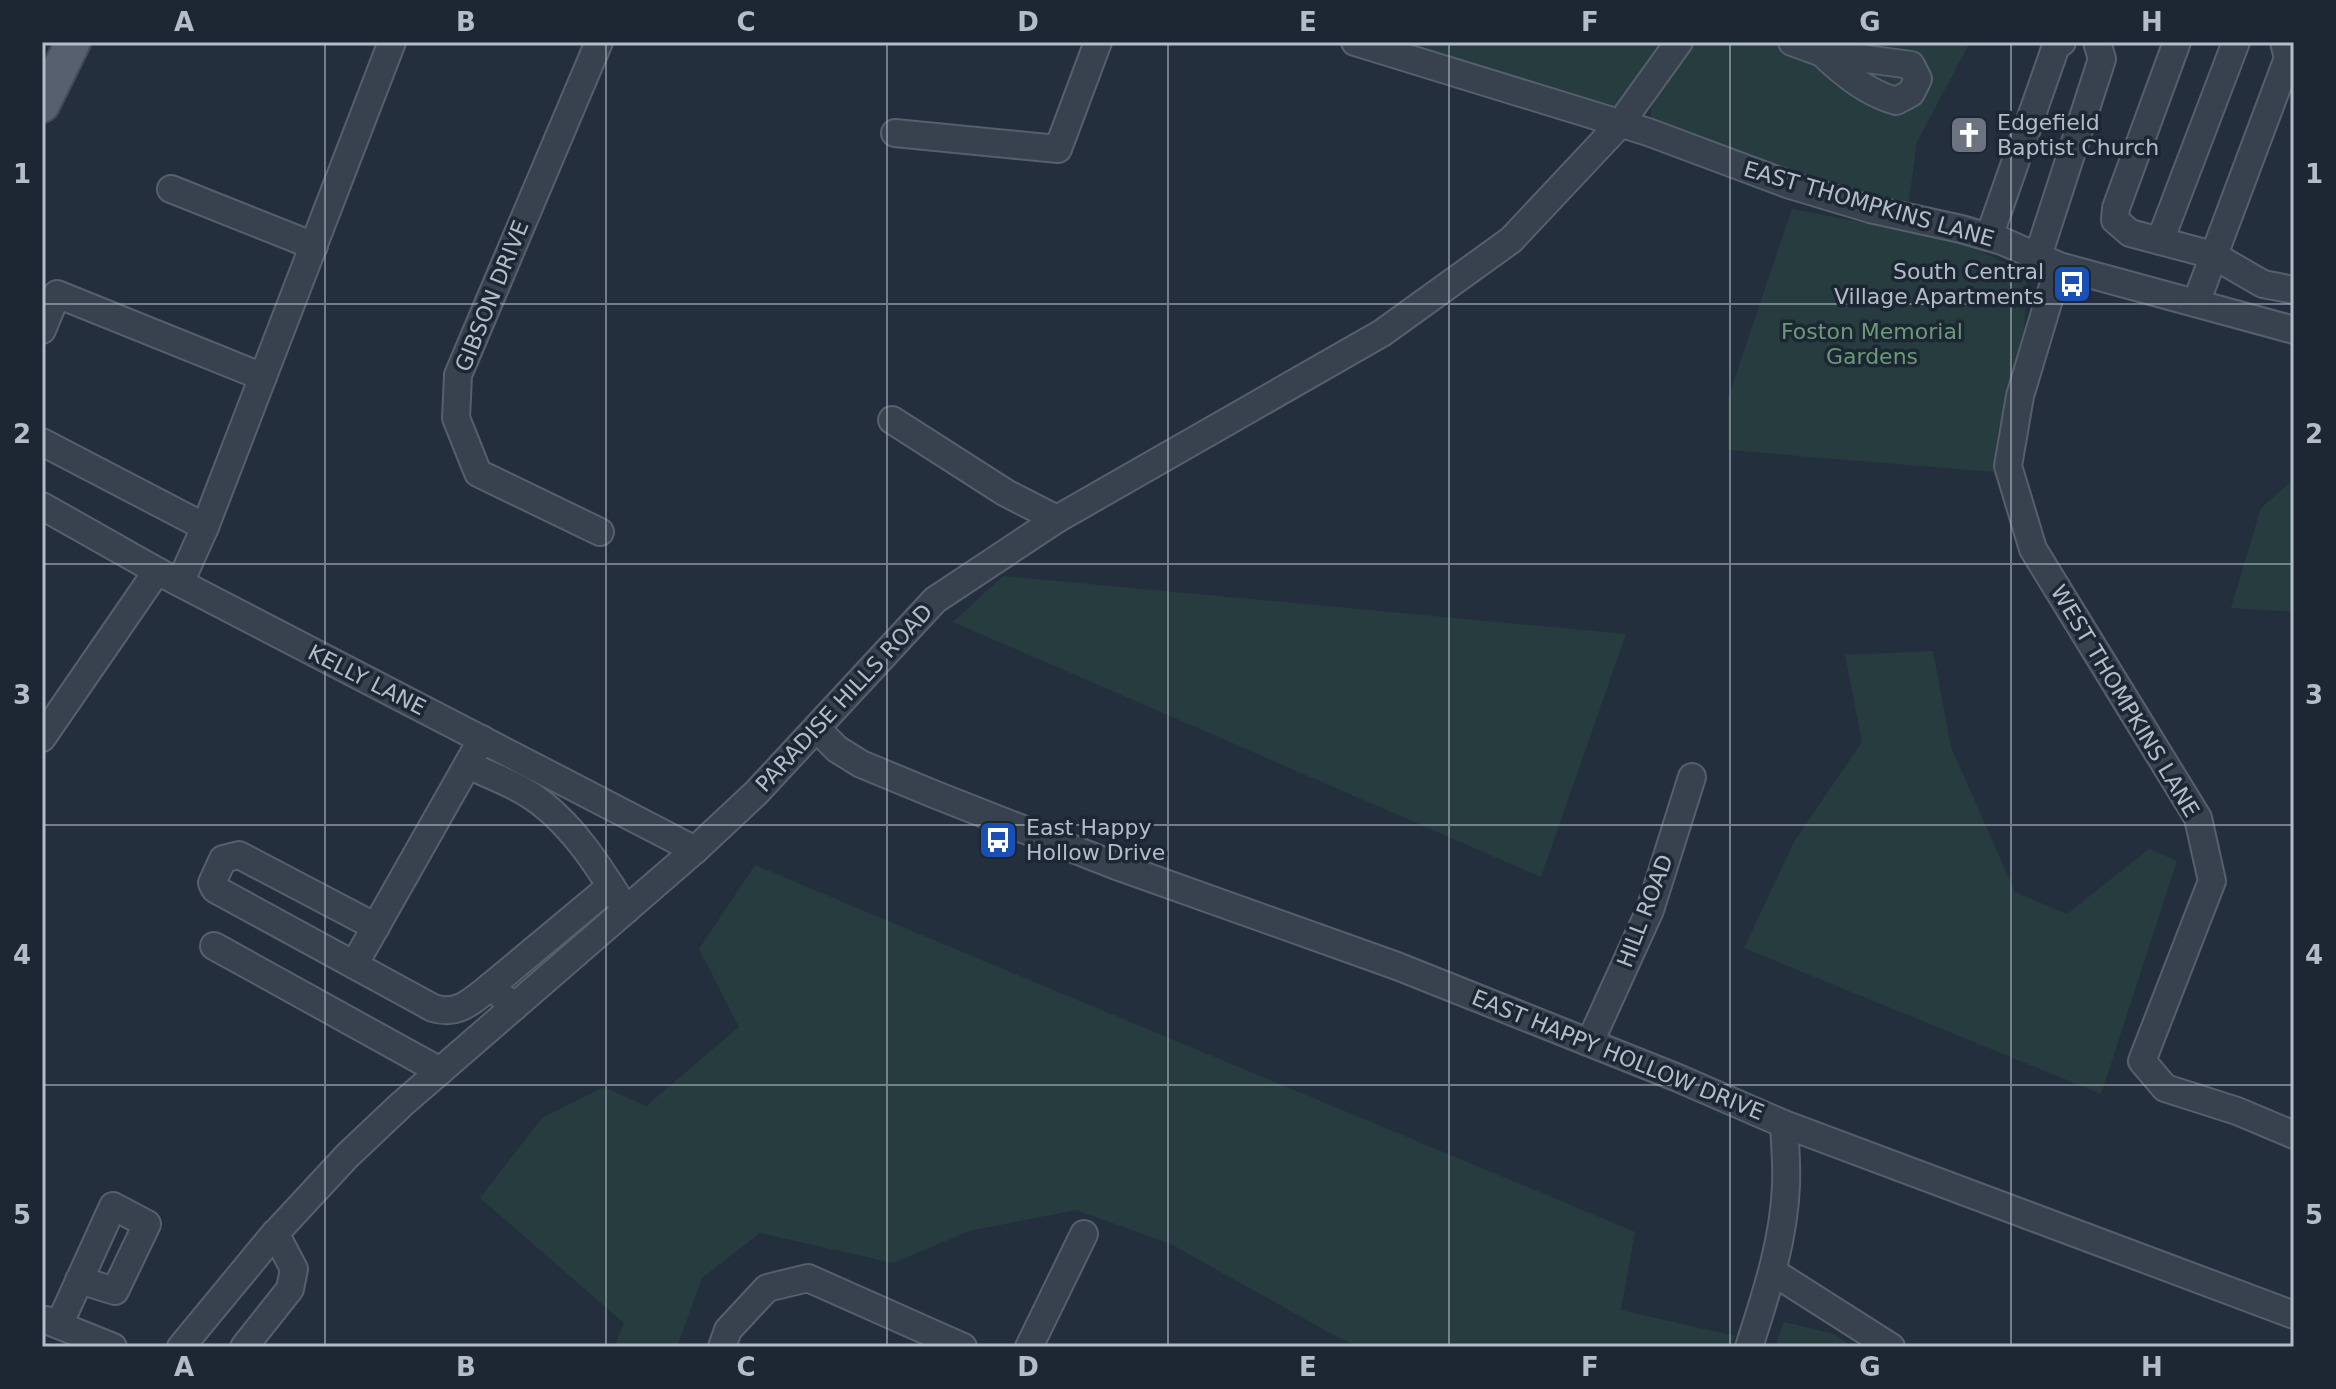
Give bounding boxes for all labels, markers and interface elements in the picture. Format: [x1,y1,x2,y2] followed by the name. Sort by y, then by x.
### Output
[174,7,194,37] text: A
[456,7,476,37] text: B
[736,7,756,37] text: C
[1017,7,1039,37] text: D
[1299,7,1317,37] text: E
[1581,7,1599,37] text: F
[1859,7,1881,37] text: G
[2141,7,2163,37] text: H
[1997,110,2159,160] place label: Edgefield Baptist Church
[1948,114,1990,156] church icon: Edgefield Baptist Church
[1741,156,1997,252] street label: EAST THOMPKINS LANE
[13,159,31,189] text: 1
[2305,159,2323,189] text: 1
[450,217,534,375] street label: GIBSON DRIVE
[1834,259,2044,309] place label: South Central Village Apartments
[2051,263,2093,305] bus stop icon: South Central Village Apartments
[1781,319,1963,369] park label: Foston Memorial Gardens
[13,419,31,449] text: 2
[2305,419,2323,449] text: 2
[2046,581,2204,821] street label: WEST THOMPKINS LANE
[751,599,937,797] street label: PARADISE HILLS ROAD
[304,640,430,720] street label: KELLY LANE
[13,680,31,710] text: 3
[2305,680,2323,710] text: 3
[1026,815,1165,865] place label: East Happy Hollow Drive
[977,819,1019,861] bus stop icon: East Happy Hollow Drive
[1612,851,1678,971] street label: HILL ROAD
[13,940,31,970] text: 4
[2305,940,2323,970] text: 4
[1468,985,1768,1125] street label: EAST HAPPY HOLLOW DRIVE
[13,1200,31,1230] text: 5
[2305,1200,2323,1230] text: 5
[174,1352,194,1382] text: A
[456,1352,476,1382] text: B
[736,1352,756,1382] text: C
[1017,1352,1039,1382] text: D
[1299,1352,1317,1382] text: E
[1581,1352,1599,1382] text: F
[1859,1352,1881,1382] text: G
[2141,1352,2163,1382] text: H

